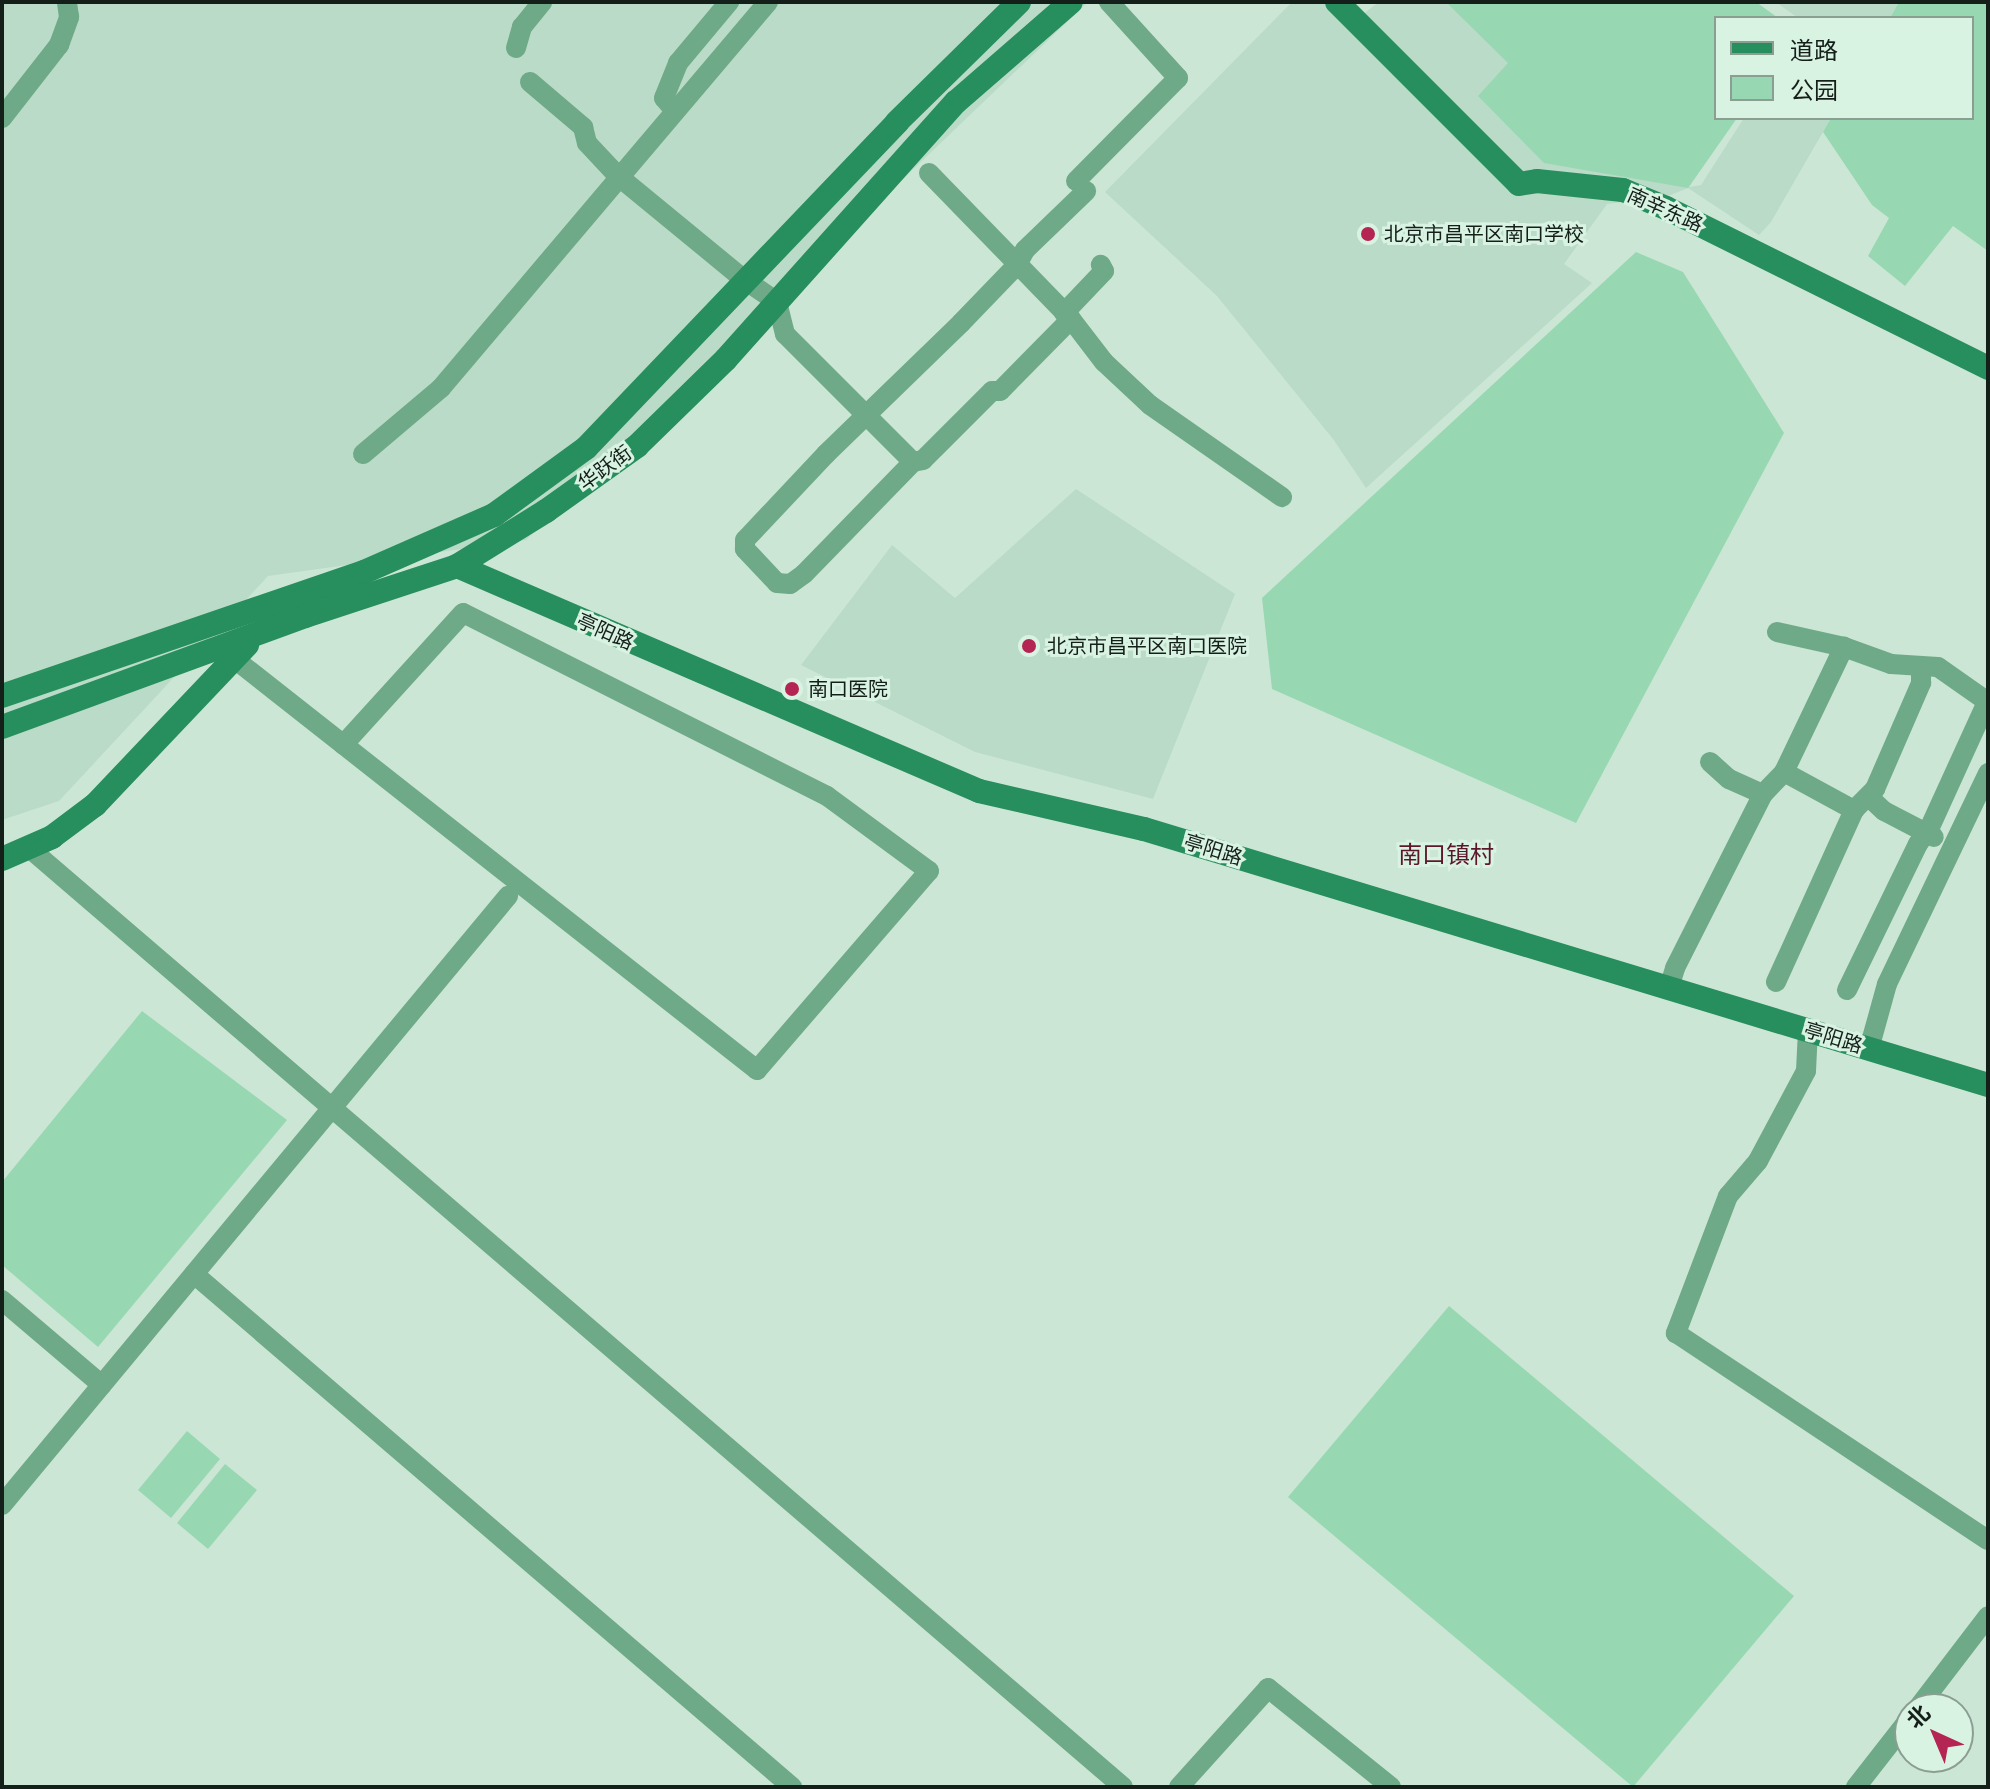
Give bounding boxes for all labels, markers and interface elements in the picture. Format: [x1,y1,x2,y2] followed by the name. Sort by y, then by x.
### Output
[1714,16,1974,120] legend
[1790,37,1838,65] text: 道路
[1790,77,1838,105] text: 公园
[1624,183,1706,237] street label: 南辛东路
[1384,222,1584,246] place label: 北京市昌平区南口学校
[1359,225,1377,243] marker: 北京市昌平区南口学校
[574,441,636,495] street label: 华跃街
[573,609,637,655] street label: 亭阳路
[1047,634,1247,658] place label: 北京市昌平区南口医院
[1018,635,1040,657] marker: 北京市昌平区南口医院
[808,677,888,701] place label: 南口医院
[783,680,801,698] marker: 南口医院
[1181,830,1245,870] street label: 亭阳路
[1398,842,1494,870] district label: 南口镇村
[1801,1018,1865,1058] street label: 亭阳路
[1894,1693,1974,1773] north arrow
[1902,1700,1935,1733] text: 北

